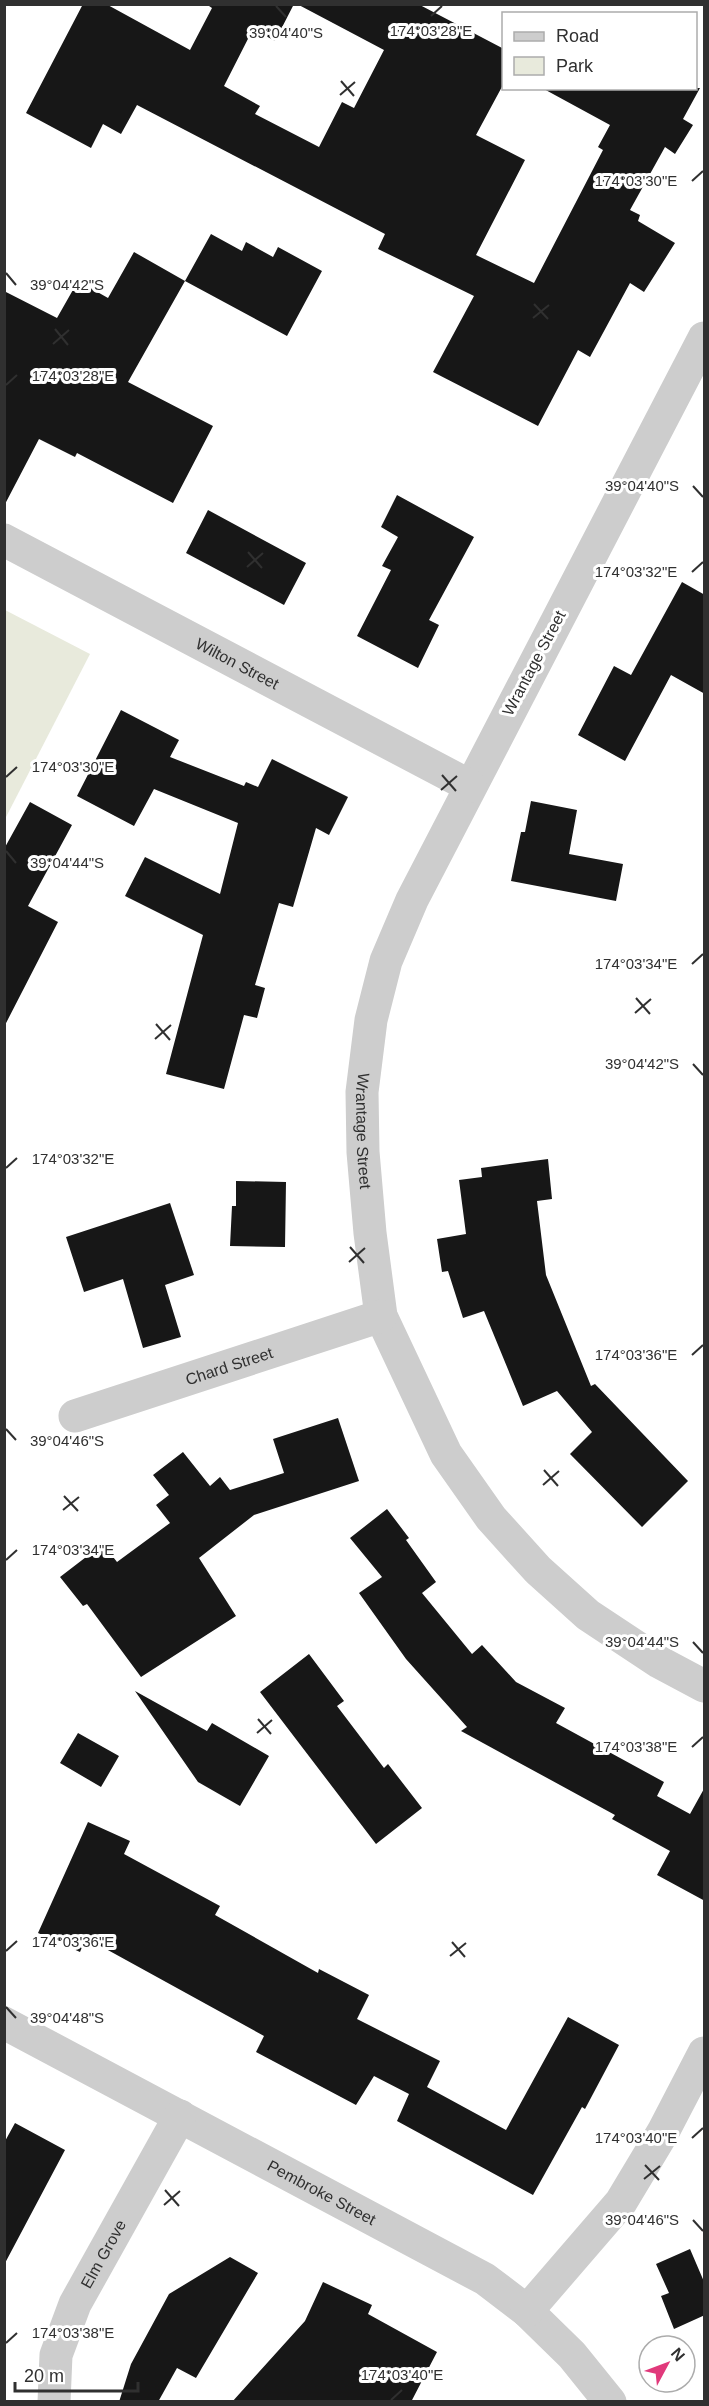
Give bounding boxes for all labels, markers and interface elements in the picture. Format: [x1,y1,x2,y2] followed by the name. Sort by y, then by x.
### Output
[502,12,697,90] legend
[390,22,472,39] text: 174°03'28"E
[249,24,323,41] text: 39°04'40"S
[556,26,599,46] text: Road
[556,56,594,76] text: Park
[595,172,677,189] text: 174°03'30"E
[30,276,104,293] text: 39°04'42"S
[32,367,114,384] text: 174°03'28"E
[605,477,679,494] text: 39°04'40"S
[595,563,677,580] text: 174°03'32"E
[499,607,569,718] street label: Wrantage Street
[193,634,282,692] street label: Wilton Street
[32,758,114,775] text: 174°03'30"E
[30,854,104,871] text: 39°04'44"S
[595,955,677,972] text: 174°03'34"E
[605,1055,679,1072] text: 39°04'42"S
[353,1072,375,1190] street label: Wrantage Street
[32,1150,114,1167] text: 174°03'32"E
[183,1343,275,1388] street label: Chard Street
[595,1346,677,1363] text: 174°03'36"E
[30,1432,104,1449] text: 39°04'46"S
[32,1541,114,1558] text: 174°03'34"E
[605,1633,679,1650] text: 39°04'44"S
[595,1738,677,1755] text: 174°03'38"E
[32,1933,114,1950] text: 174°03'36"E
[30,2009,104,2026] text: 39°04'48"S
[595,2129,677,2146] text: 174°03'40"E
[265,2156,379,2228] street label: Pembroke Street
[605,2211,679,2228] text: 39°04'46"S
[77,2217,129,2291] street label: Elm Grove
[32,2324,114,2341] text: 174°03'38"E
[637,2334,697,2394] north arrow
[668,2345,688,2364] text: N
[15,2355,138,2393] scale bar
[24,2366,64,2386] text: 20 m
[361,2366,443,2383] text: 174°03'40"E

